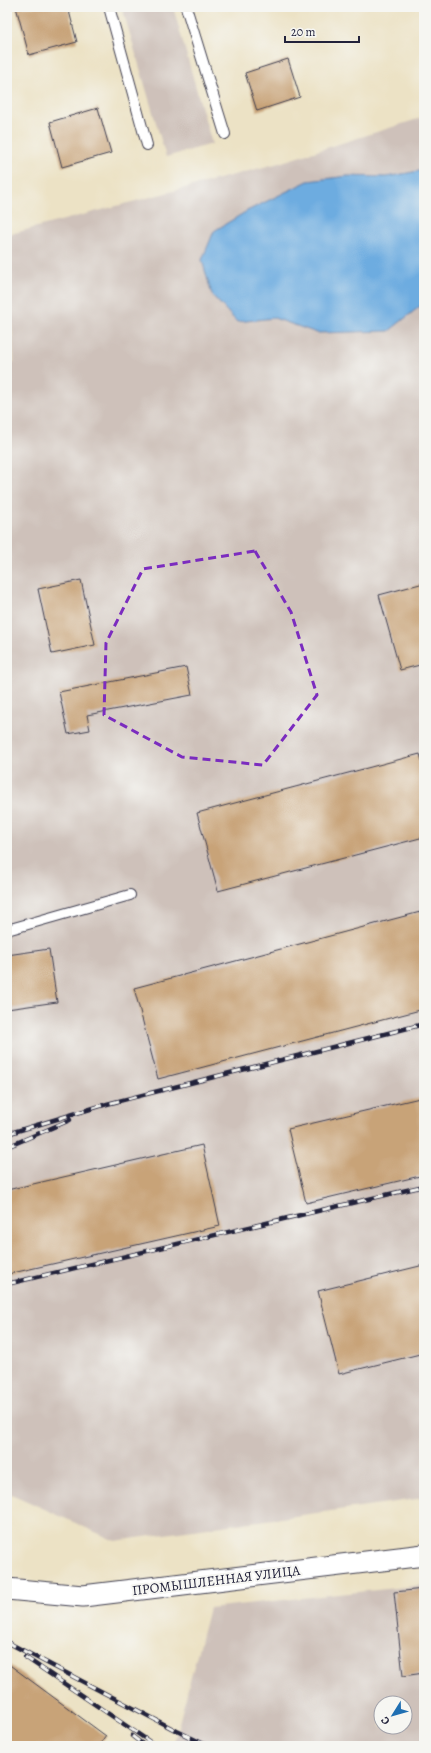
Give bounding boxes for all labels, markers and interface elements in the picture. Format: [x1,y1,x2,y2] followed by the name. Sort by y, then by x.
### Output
[285,18,359,44] scale bar
[291,24,315,40] text: 20 m
[131,1561,302,1600] street label: ПРОМЫШЛЕННАЯ УЛИЦА
[373,1695,413,1735] north arrow
[377,1713,393,1728] text: С

